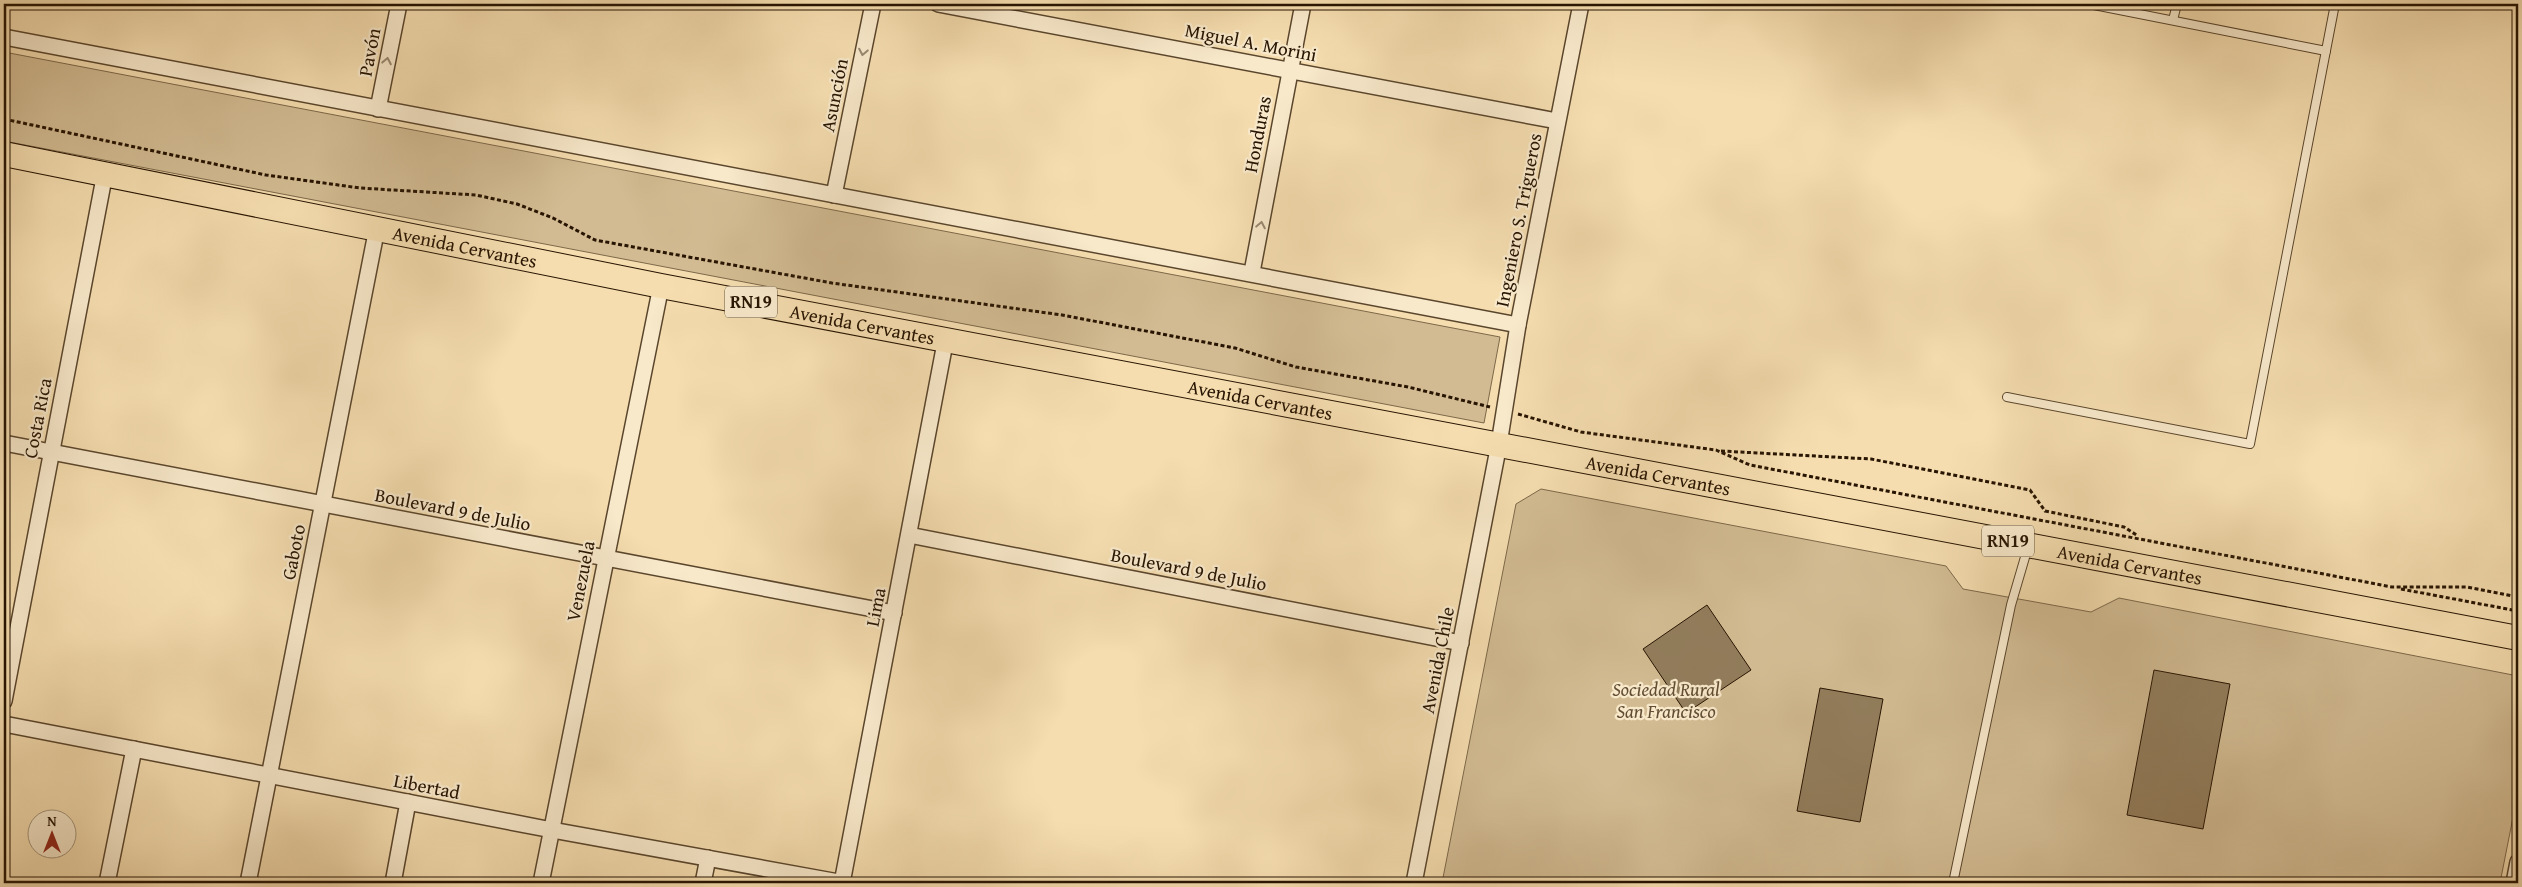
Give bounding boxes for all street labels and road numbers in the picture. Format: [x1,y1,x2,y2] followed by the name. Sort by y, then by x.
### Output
[1183,15,1319,69] street label: Miguel A. Morini
[351,25,387,79] street label: Pavón
[813,56,855,134] street label: Asunción
[1236,93,1278,175] street label: Honduras
[1487,131,1549,309] street label: Ingeniero S. Trigueros
[390,218,540,275] street label: Avenida Cervantes
[725,286,777,318] road number: RN19
[788,297,937,352] street label: Avenida Cervantes
[1185,372,1335,427] street label: Avenida Cervantes
[16,376,58,460] street label: Costa Rica
[1583,448,1733,502] street label: Avenida Cervantes
[373,480,533,538] street label: Boulevard 9 de Julio
[274,522,312,582] street label: Gaboto
[1982,526,2034,556] road number: RN19
[2055,537,2204,592] street label: Avenida Cervantes
[558,538,602,624] street label: Venezuela
[1109,540,1269,598] street label: Boulevard 9 de Julio
[858,585,892,629] street label: Lima
[1413,604,1461,716] street label: Avenida Chile
[391,766,463,806] street label: Libertad

